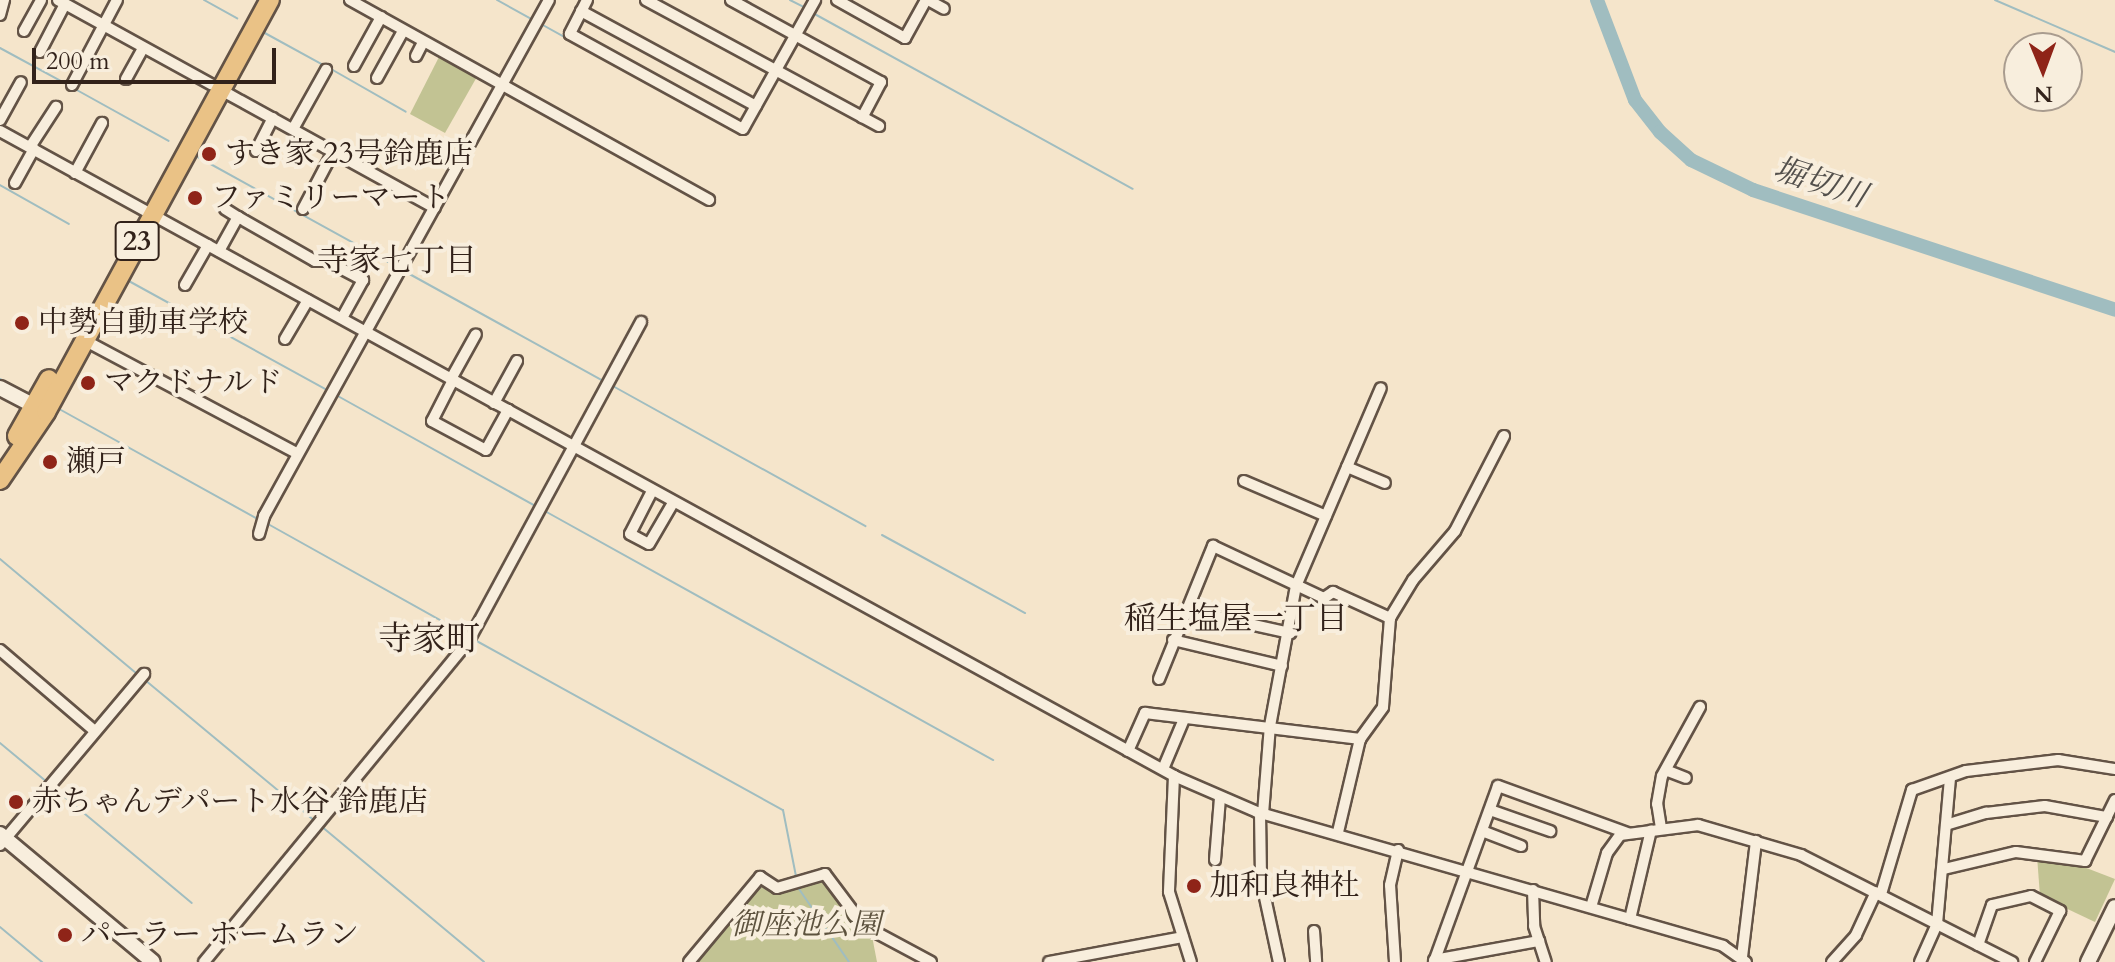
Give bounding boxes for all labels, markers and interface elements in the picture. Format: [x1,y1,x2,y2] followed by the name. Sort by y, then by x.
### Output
[36,32,280,82] scale bar
[2003,32,2083,112] north arrow
[46,45,110,78] text: 200 m
[2034,79,2053,109] text: N
[225,136,474,172] place label: すき家 23号鈴鹿店
[200,145,218,163] marker: すき家 23号鈴鹿店
[1768,150,1872,216] water label: 堀切川
[211,180,451,216] place label: ファミリーマート
[186,189,204,207] marker: ファミリーマート
[113,217,161,265] road number: 23
[317,242,477,280] district label: 寺家七丁目
[38,305,248,341] place label: 中勢自動車学校
[13,314,31,332] marker: 中勢自動車学校
[104,365,284,401] place label: マクドナルド
[79,374,97,392] marker: マクドナルド
[66,444,126,480] place label: 瀬戸
[41,453,59,471] marker: 瀬戸
[1124,600,1348,638] district label: 稲生塩屋一丁目
[378,620,480,660] district label: 寺家町
[32,784,430,820] place label: 赤ちゃんデパート水谷 鈴鹿店
[7,793,25,811] marker: 赤ちゃんデパート水谷 鈴鹿店
[1210,868,1360,904] place label: 加和良神社
[1185,877,1203,895] marker: 加和良神社
[731,907,881,943] park label: 御座池公園
[81,917,359,953] place label: パーラー ホームラン
[56,926,74,944] marker: パーラー ホームラン

